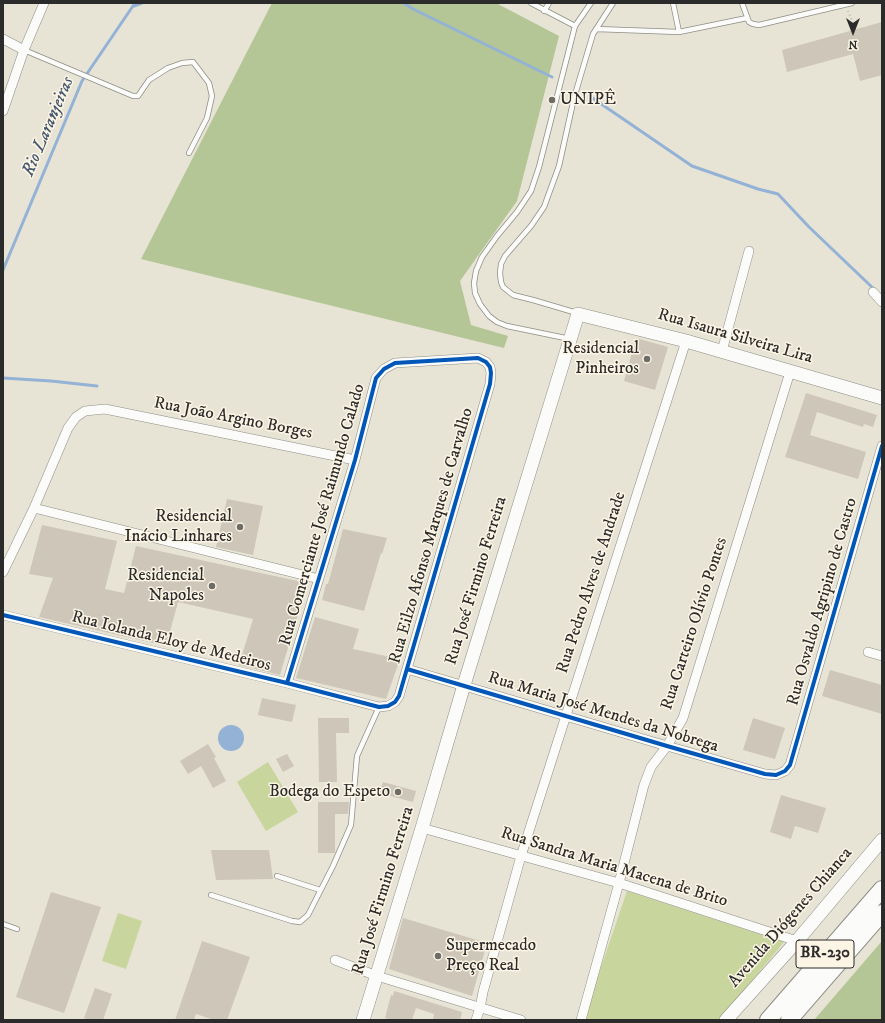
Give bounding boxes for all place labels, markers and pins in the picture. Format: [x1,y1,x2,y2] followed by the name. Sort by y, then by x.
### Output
[560,90,616,110] place label: UNIPÊ
[547,95,557,105] marker: UNIPÊ
[562,339,639,379] place label: Residencial Pinheiros
[642,354,652,364] marker: Residencial Pinheiros
[125,507,232,547] place label: Residencial Inácio Linhares
[235,522,245,532] marker: Residencial Inácio Linhares
[127,566,204,606] place label: Residencial Napoles
[207,581,217,591] marker: Residencial Napoles
[269,782,390,802] place label: Bodega do Espeto
[393,787,403,797] marker: Bodega do Espeto
[446,936,536,976] place label: Supermecado Preço Real
[433,951,443,961] marker: Supermecado Preço Real

